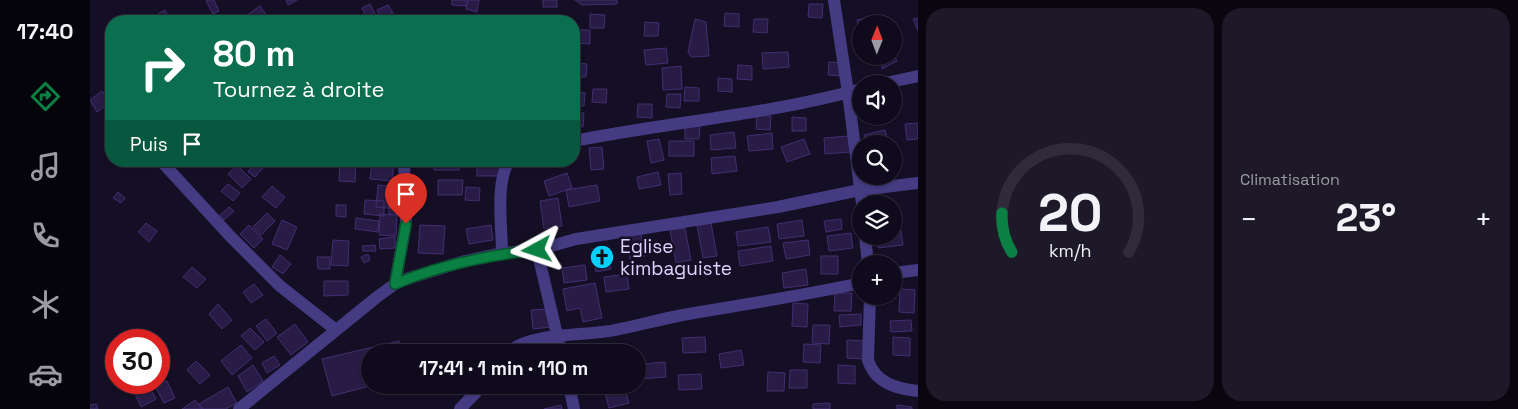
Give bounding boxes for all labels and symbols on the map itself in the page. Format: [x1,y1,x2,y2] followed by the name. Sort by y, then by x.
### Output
[852,15,902,65] north arrow
[385,173,427,224] pin
[510,223,562,275] position arrow
[620,234,732,281] place label: Eglise kimbaguiste
[589,244,615,270] church icon: Eglise kimbaguiste
[105,329,170,394] speed limit sign: 30

